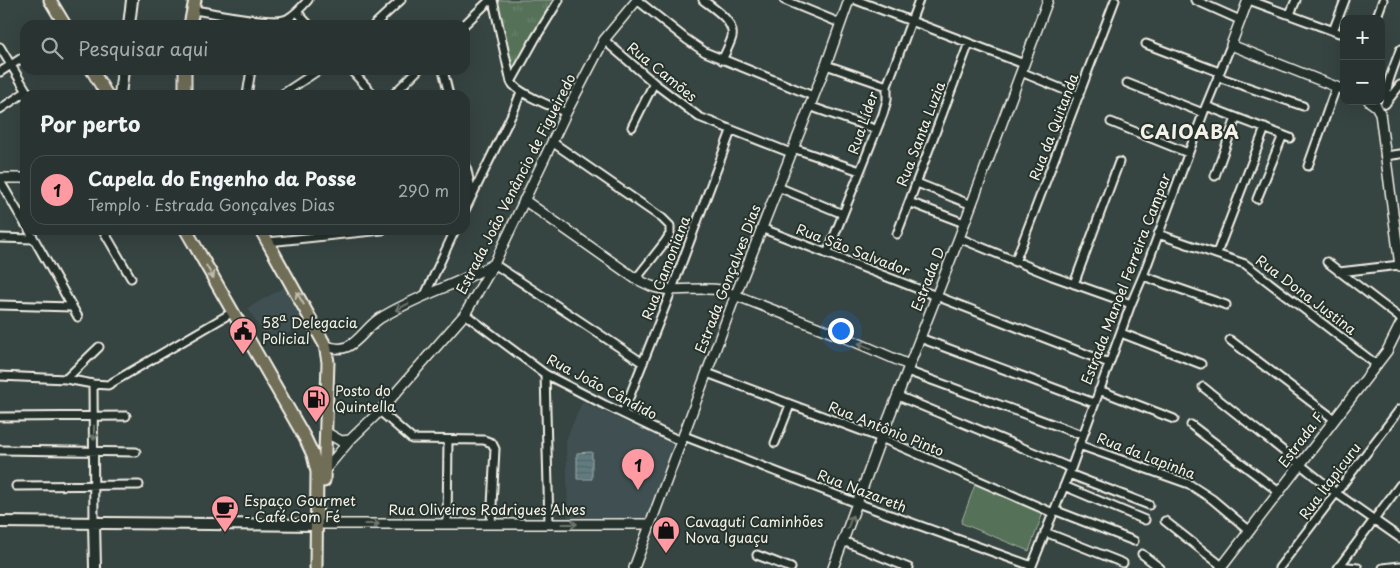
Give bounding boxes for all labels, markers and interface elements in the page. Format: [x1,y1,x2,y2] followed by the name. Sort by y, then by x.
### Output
[1340,15,1385,105] map controls
[1340,15,1385,60] button: +
[20,20,470,75] search box
[38,34,66,62] icon: search
[78,34,208,62] text: Pesquisar aqui
[623,37,702,106] street label: Rua Camões
[1340,60,1385,105] button: −
[451,70,581,298] street label: Estrada João Venâncio de Figueiredo
[1023,70,1084,183] street label: Rua da Quitanda
[891,78,950,189] street label: Rua Santa Luzia
[842,88,883,157] street label: Rua Líder
[40,107,140,139] text: Por perto
[1140,117,1240,145] district label: CAIOABA
[88,164,356,192] text: Capela do Engenho da Posse
[1075,169,1176,388] street label: Estrada Manoel Ferreira Campar
[53,178,61,202] text: 1
[398,178,449,202] text: 290 m
[88,192,335,216] text: Templo · Estrada Gonçalves Dias
[689,201,766,356] street label: Estrada Gonçalves Dias
[636,213,695,323] street label: Rua Camoniana
[793,218,914,281] street label: Rua São Salvador
[906,244,949,314] street label: Estrada D
[1252,250,1361,340] street label: Rua Dona Justina
[205,265,215,280] one-way arrow
[295,291,304,306] one-way arrow
[395,303,410,312] one-way arrow
[262,312,358,349] place label: 58ª Delegacia Policial
[228,316,258,355] public building icon: 58ª Delegacia Policial
[828,318,854,344] your location
[858,341,873,351] one-way arrow
[543,349,661,425] street label: Rua João Cândido
[335,380,396,417] place label: Posto do Quintella
[301,384,331,423] fuel station icon: Posto do Quintella
[825,396,947,461] street label: Rua Antônio Pinto
[1273,408,1328,472] street label: Estrada F
[89,424,99,441] one-way arrow
[1094,427,1199,484] street label: Rua da Lapinha
[1294,438,1366,524] street label: Rua Itapicuru
[622,449,654,490] pin: 1
[814,464,910,517] street label: Rua Nazareth
[244,490,356,527] place label: Espaço Gourmet - Café Com Fé
[210,494,240,533] cafe icon: Espaço Gourmet - Café Com Fé
[388,499,586,520] street label: Rua Oliveiros Rodrigues Alves
[685,511,823,548] place label: Cavaguti Caminhões Nova Iguaçu
[651,515,681,554] shop icon: Cavaguti Caminhões Nova Iguaçu
[846,515,855,530] one-way arrow
[364,519,380,529] one-way arrow
[561,519,577,529] one-way arrow

